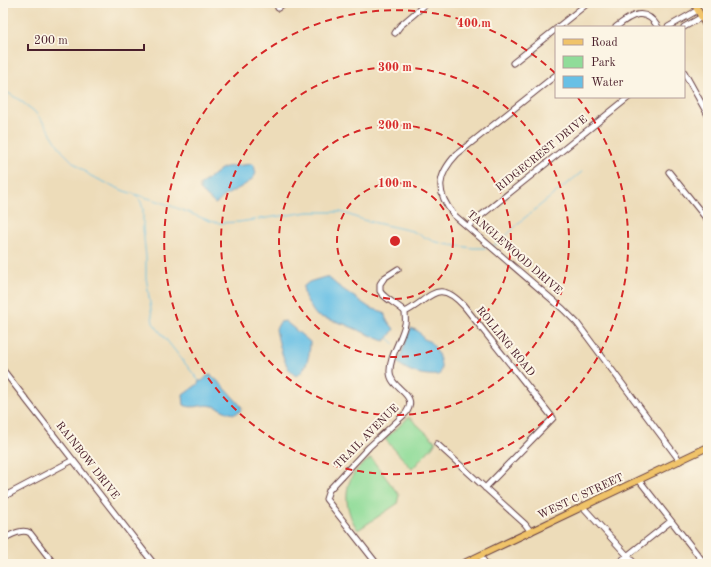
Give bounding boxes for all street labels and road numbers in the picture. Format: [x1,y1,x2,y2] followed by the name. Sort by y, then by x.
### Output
[494,114,590,194] street label: RIDGECREST DRIVE
[464,209,564,297] street label: TANGLEWOOD DRIVE
[474,305,537,379] street label: ROLLING ROAD
[333,403,401,471] street label: TRAIL AVENUE
[53,420,121,502] street label: RAINBOW DRIVE
[536,472,626,522] street label: WEST C STREET

